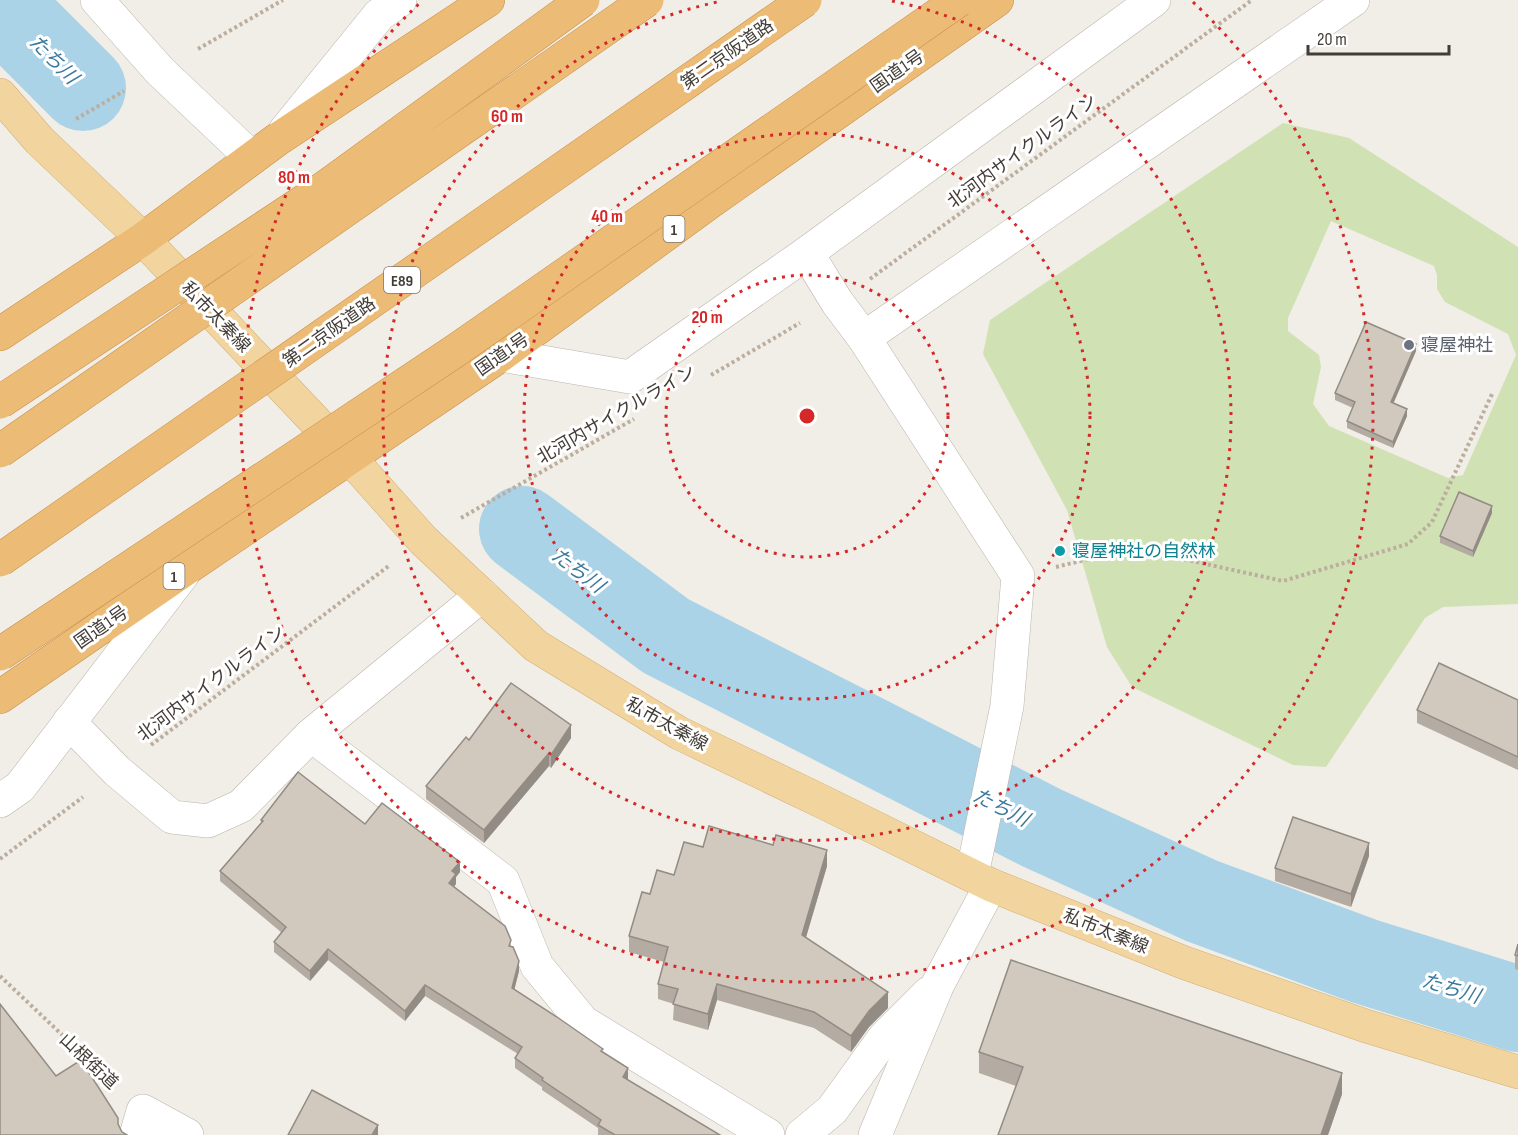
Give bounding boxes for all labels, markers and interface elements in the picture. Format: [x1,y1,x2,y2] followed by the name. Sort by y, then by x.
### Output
[677,15,778,94] street label: 第二京阪道路
[1308,18,1449,56] scale bar
[1317,29,1347,50] text: 20 m
[24,30,84,91] water label: たち川
[867,46,928,97] street label: 国道1号
[944,90,1101,213] street label: 北河内サイクルライン
[491,106,523,127] text: 60 m
[278,167,310,188] text: 80 m
[591,206,623,227] text: 40 m
[664,216,684,242] road number: 1
[384,267,420,293] road number: E89
[177,278,254,357] street label: 私市太秦線
[279,293,380,372] street label: 第二京阪道路
[691,307,723,328] text: 20 m
[472,329,533,380] street label: 国道1号
[1421,335,1493,356] place label: 寝屋神社
[1402,338,1416,352] marker: 寝屋神社
[533,361,699,468] street label: 北河内サイクルライン
[797,406,817,426] centre of rings
[1072,541,1216,562] place label: 寝屋神社の自然林
[546,543,610,600] water label: たち川
[1053,544,1067,558] marker: 寝屋神社の自然林
[164,563,184,589] road number: 1
[71,602,132,653] street label: 国道1号
[133,621,289,746] street label: 北河内サイクルライン
[622,693,711,755] street label: 私市太秦線
[968,784,1035,833] water label: たち川
[1060,905,1151,958] street label: 私市太秦線
[1419,969,1485,1010] water label: たち川
[55,1029,122,1094] street label: 山根街道

